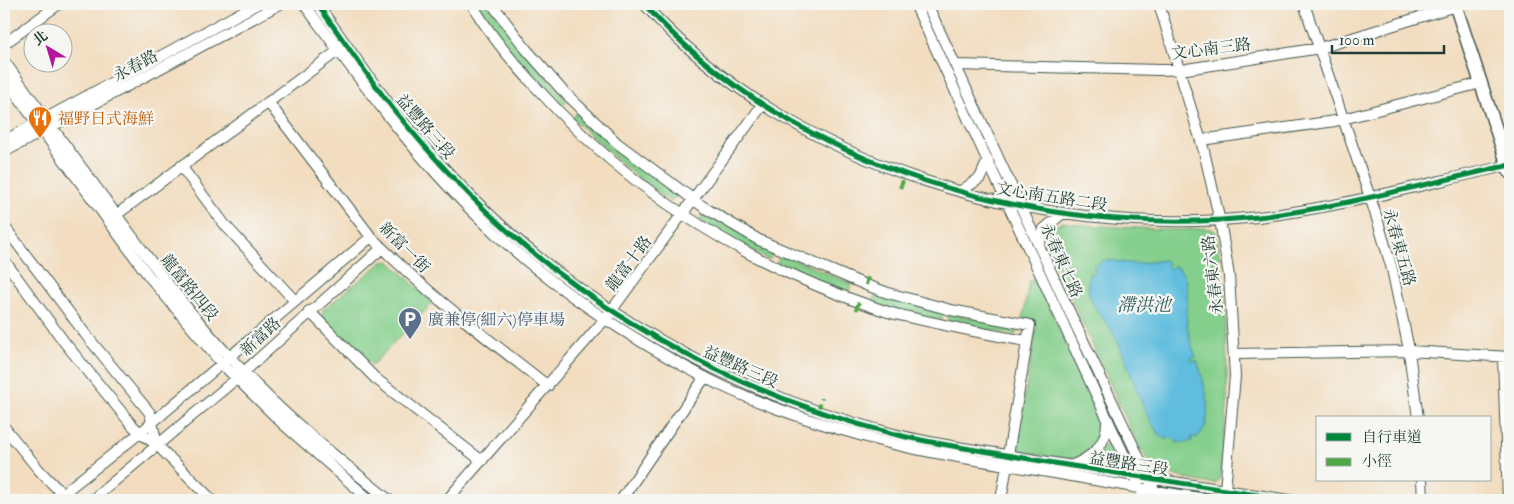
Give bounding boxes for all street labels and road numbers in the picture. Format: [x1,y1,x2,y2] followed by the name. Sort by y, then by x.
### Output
[1170,34,1252,64] street label: 文心南三路
[110,46,161,86] street label: 永春路
[391,90,459,163] street label: 益豐路三段
[995,178,1109,216] street label: 文心南五路二段
[1378,206,1420,288] street label: 永春東五路
[375,218,434,277] street label: 新富一街
[1036,220,1086,301] street label: 永春東七路
[602,232,656,295] street label: 龍富十路
[1198,234,1228,316] street label: 永春東六路
[156,250,222,325] street label: 龍富路四段
[236,313,285,360] street label: 新富路
[700,342,781,392] street label: 益豐路三段
[1088,448,1170,480] street label: 益豐路三段

